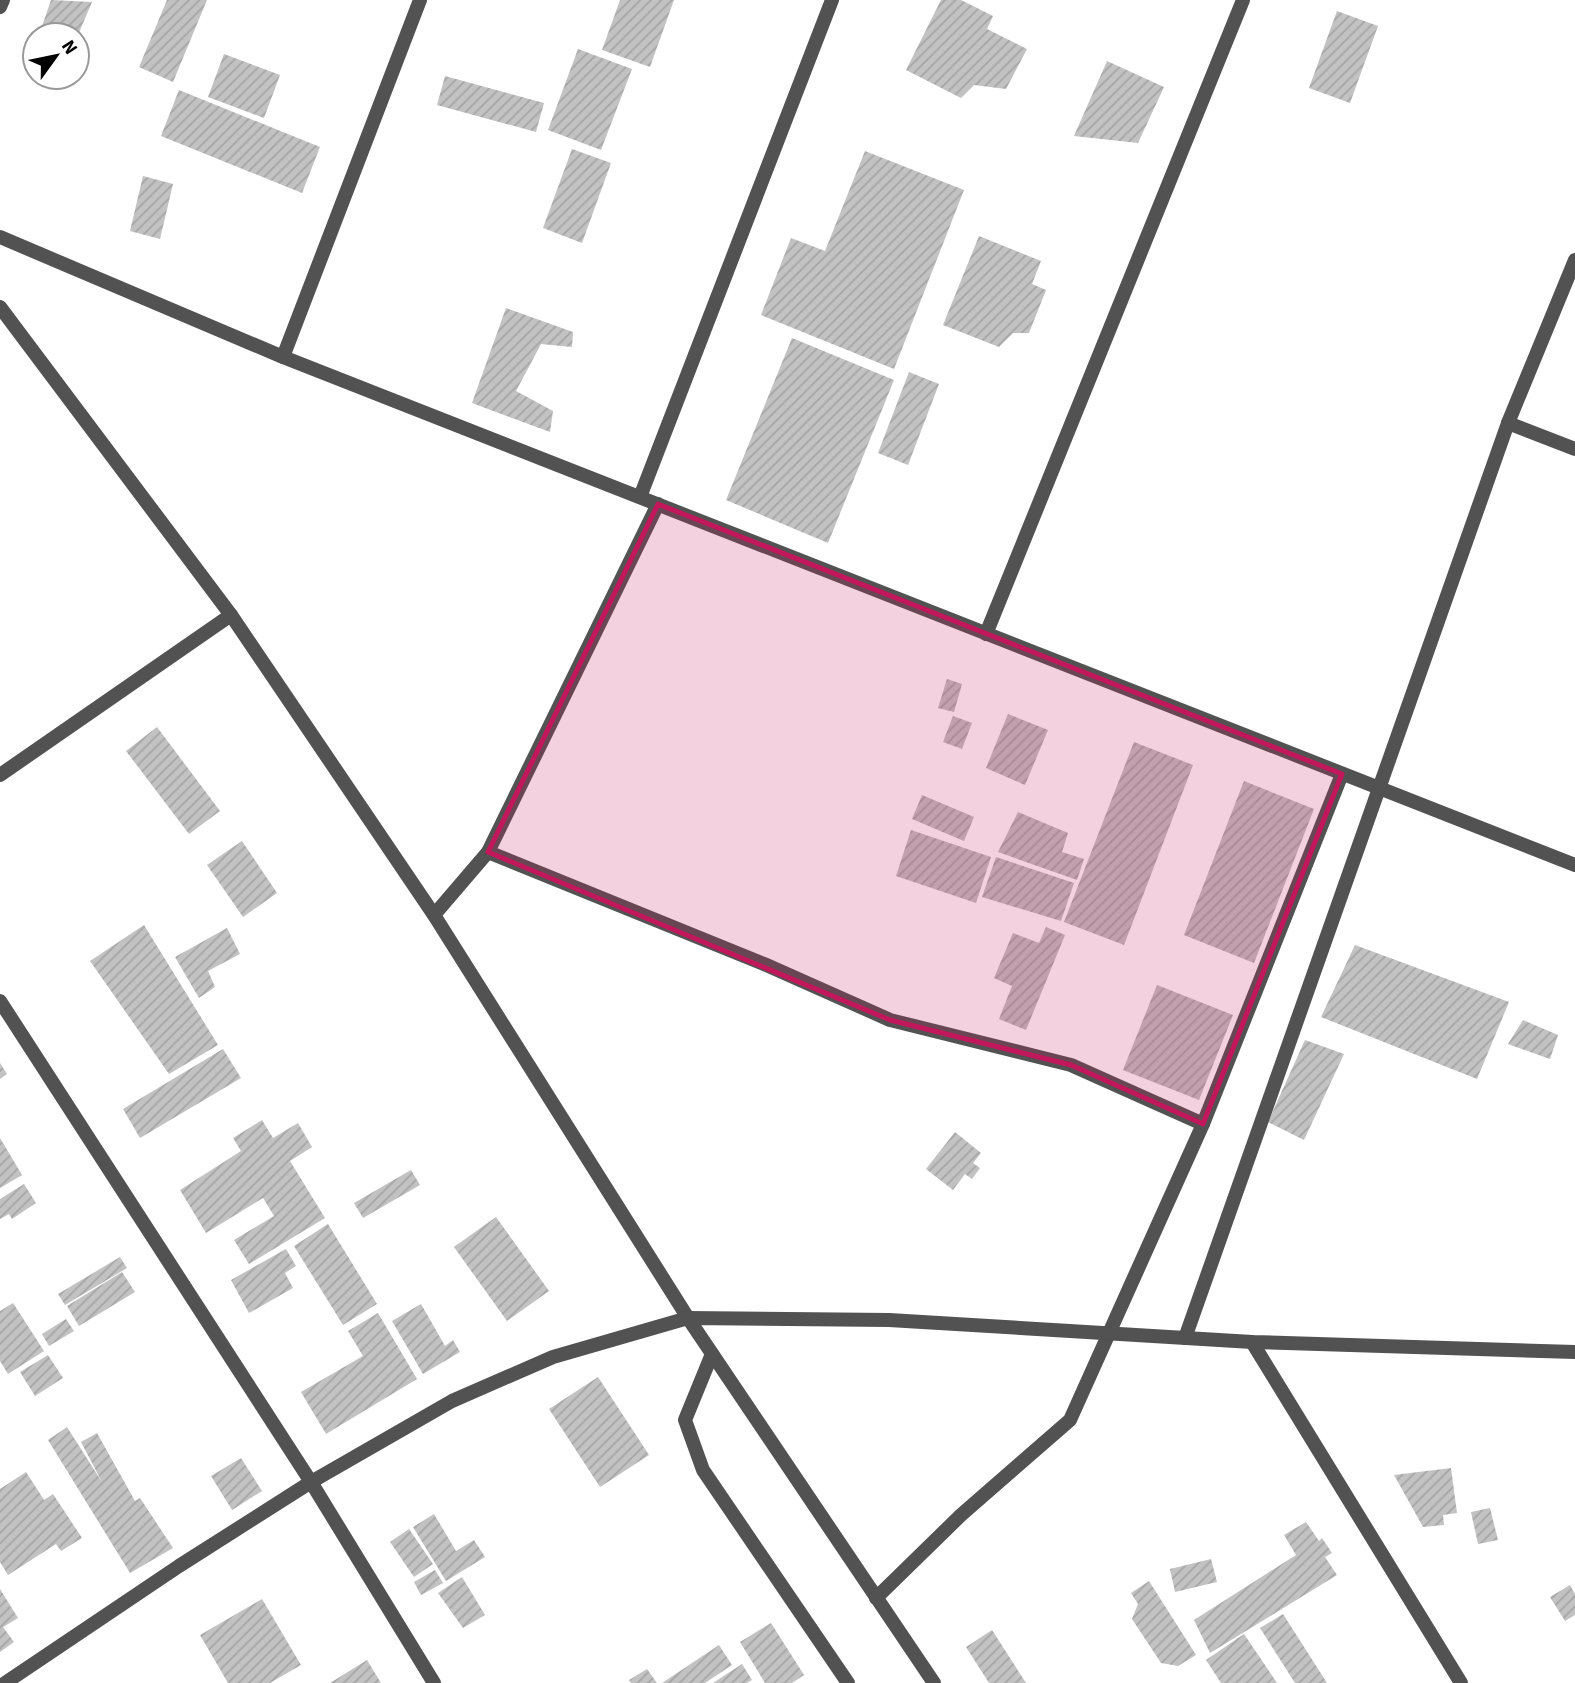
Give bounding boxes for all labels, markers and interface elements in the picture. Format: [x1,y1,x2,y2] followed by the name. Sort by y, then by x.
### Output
[21,21,91,91] north arrow
[54,35,84,60] text: N

